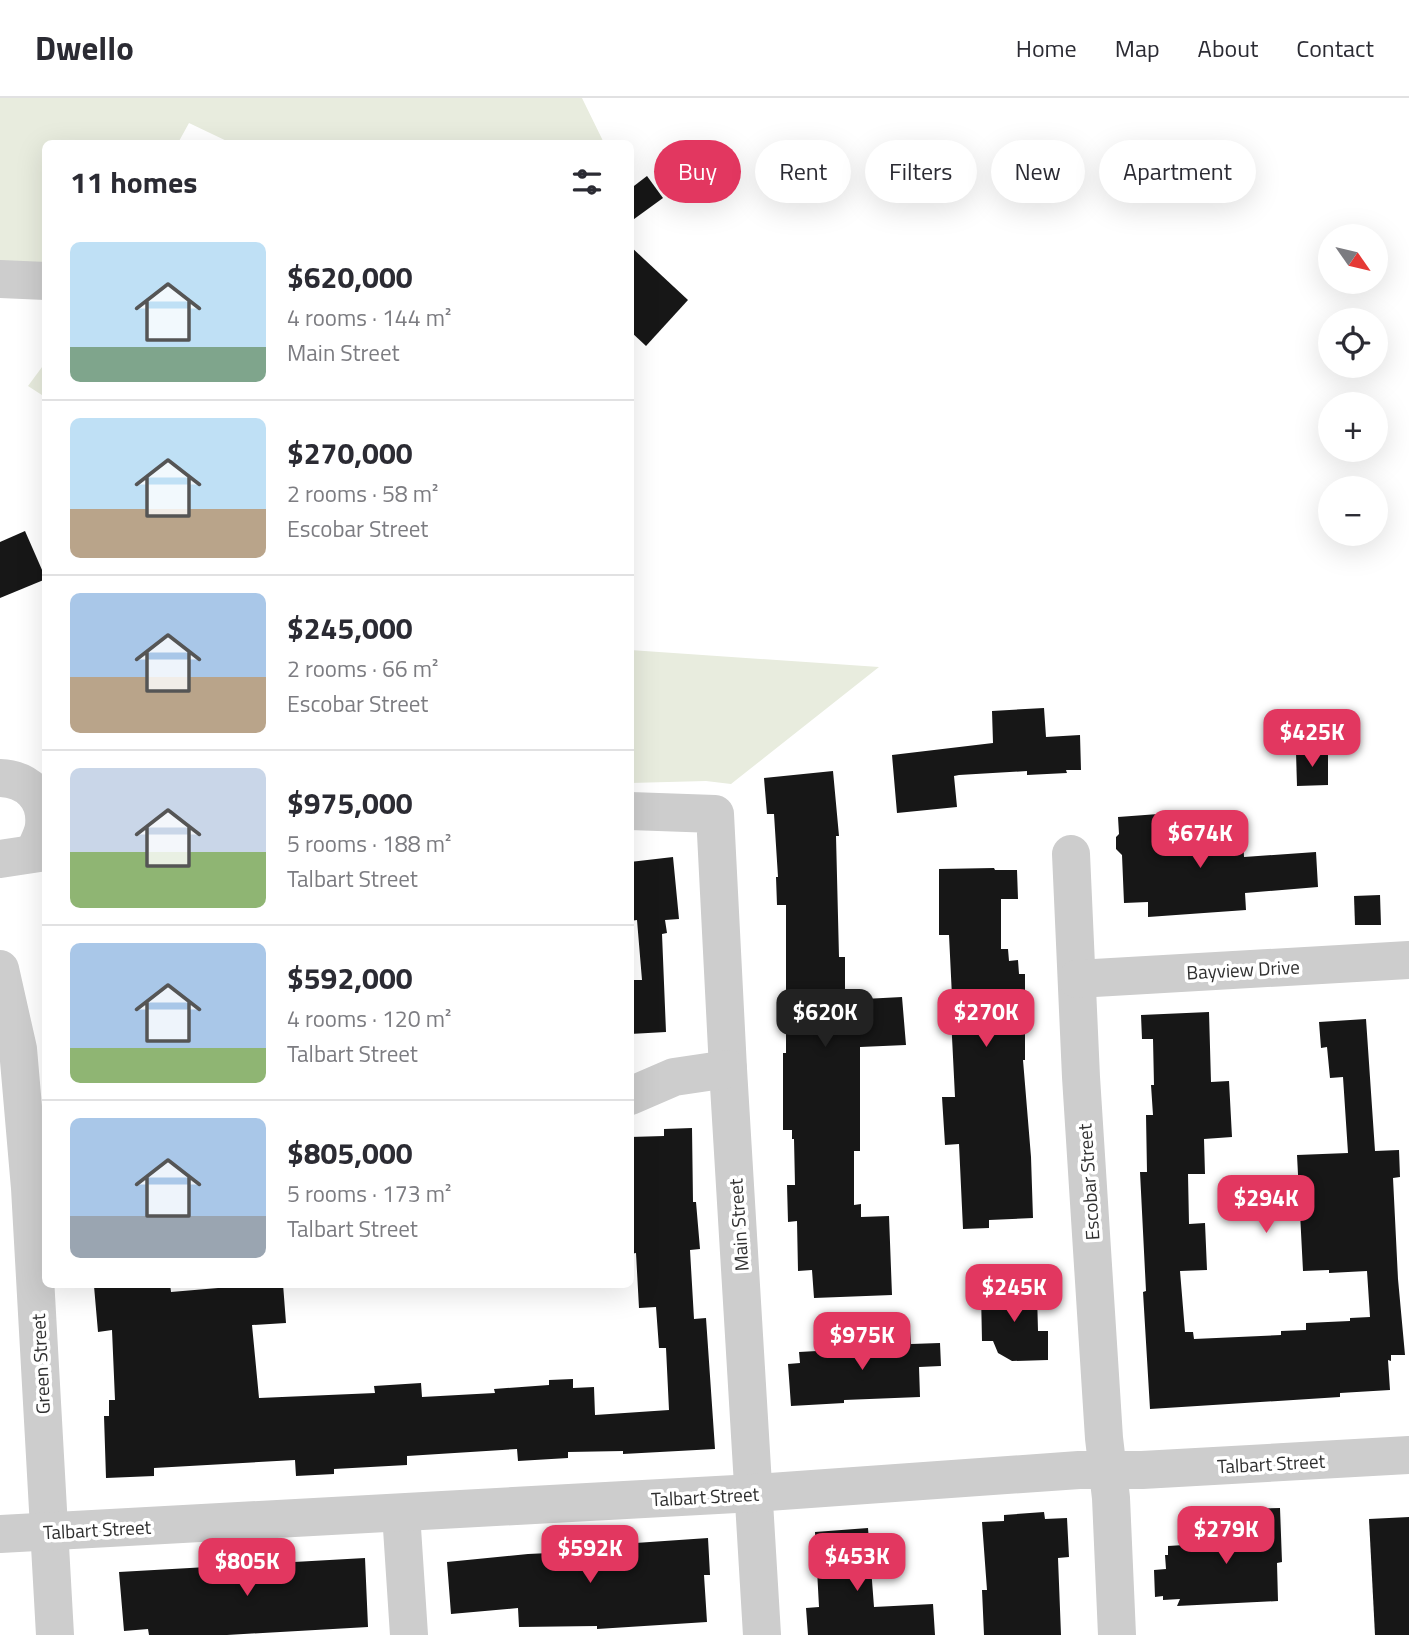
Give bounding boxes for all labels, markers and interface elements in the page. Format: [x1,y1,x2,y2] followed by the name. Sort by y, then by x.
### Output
[35,23,134,73] text: Dwello
[1016,30,1077,66] text: Home
[1115,30,1160,66] text: Map
[1198,30,1258,66] text: About
[1296,30,1374,66] text: Contact
[654,140,741,203] chip: Buy
[755,140,851,203] chip: Rent
[865,140,977,203] chip: Filters
[991,140,1085,203] chip: New
[1099,140,1256,203] chip: Apartment
[70,159,197,205] text: 11 homes
[568,163,606,201] icon: filters
[1318,224,1388,294] north arrow
[1318,224,1388,546] map controls
[287,254,413,300] text: $620,000
[126,270,210,354] icon: home
[287,300,451,335] text: 4 rooms · 144 m²
[1318,308,1388,378] button: locate
[287,335,400,370] text: Main Street
[1318,392,1388,462] button: +
[287,430,413,476] text: $270,000
[126,446,210,530] icon: home
[287,476,438,511] text: 2 rooms · 58 m²
[1318,476,1388,546] button: −
[287,511,428,546] text: Escobar Street
[287,605,413,651] text: $245,000
[126,621,210,705] icon: home
[287,651,438,686] text: 2 rooms · 66 m²
[287,686,428,721] text: Escobar Street
[1263,710,1361,769] pin: $425K
[1279,714,1345,749] text: $425K
[287,780,413,826] text: $975,000
[126,796,210,880] icon: home
[1151,810,1249,870] pin: $674K
[1167,815,1233,850] text: $674K
[287,826,451,861] text: 5 rooms · 188 m²
[287,861,418,896] text: Talbart Street
[1186,952,1300,986] street label: Bayview Drive
[287,955,413,1001] text: $592,000
[126,971,210,1055] icon: home
[776,990,874,1049] pin: $620K
[937,990,1035,1049] pin: $270K
[792,994,858,1029] text: $620K
[953,994,1019,1029] text: $270K
[287,1001,451,1036] text: 4 rooms · 120 m²
[287,1036,418,1071] text: Talbart Street
[1069,1122,1107,1241] street label: Escobar Street
[287,1130,413,1176] text: $805,000
[126,1146,210,1230] icon: home
[287,1176,451,1211] text: 5 rooms · 173 m²
[1217,1176,1315,1235] pin: $294K
[720,1177,756,1272] street label: Main Street
[1233,1180,1299,1215] text: $294K
[287,1211,418,1246] text: Talbart Street
[965,1264,1063,1324] pin: $245K
[981,1269,1047,1304] text: $245K
[813,1312,911,1372] pin: $975K
[23,1313,57,1415] street label: Green Street
[829,1317,895,1352] text: $975K
[1216,1446,1326,1480] street label: Talbart Street
[650,1479,760,1513] street label: Talbart Street
[1177,1506,1275,1566] pin: $279K
[1193,1511,1259,1546] text: $279K
[42,1512,152,1546] street label: Talbart Street
[541,1526,639,1585] pin: $592K
[557,1530,623,1565] text: $592K
[808,1534,906,1593] pin: $453K
[198,1538,296,1598] pin: $805K
[824,1538,890,1573] text: $453K
[214,1543,280,1578] text: $805K

